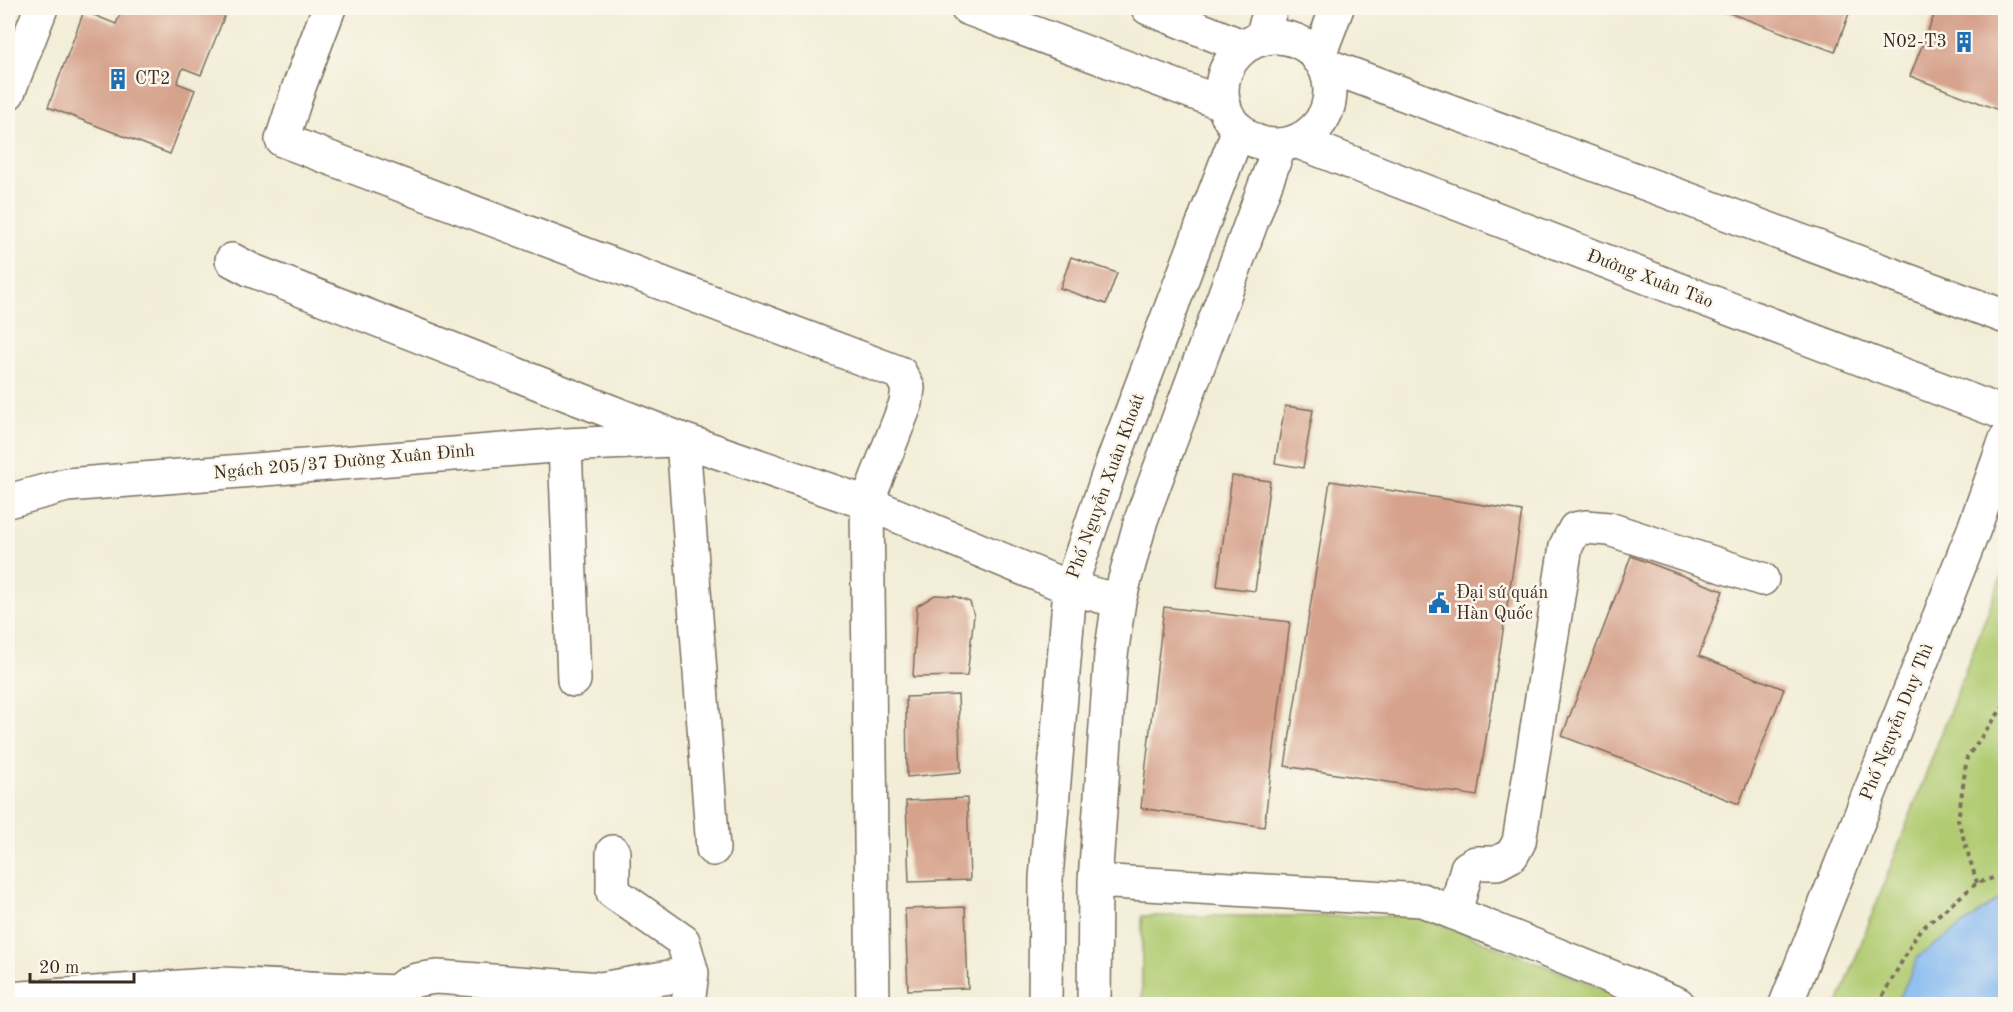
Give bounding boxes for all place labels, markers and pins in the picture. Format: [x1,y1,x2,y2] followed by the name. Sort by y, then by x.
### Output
[1952,30,1976,54] building icon: N02-T3
[1882,33,1947,51] place label: N02-T3
[106,67,130,91] building icon: CT2
[135,70,170,88] place label: CT2
[1456,584,1549,623] place label: Đại sứ quán Hàn Quốc
[1427,591,1451,615] public building icon: Đại sứ quán Hàn Quốc

